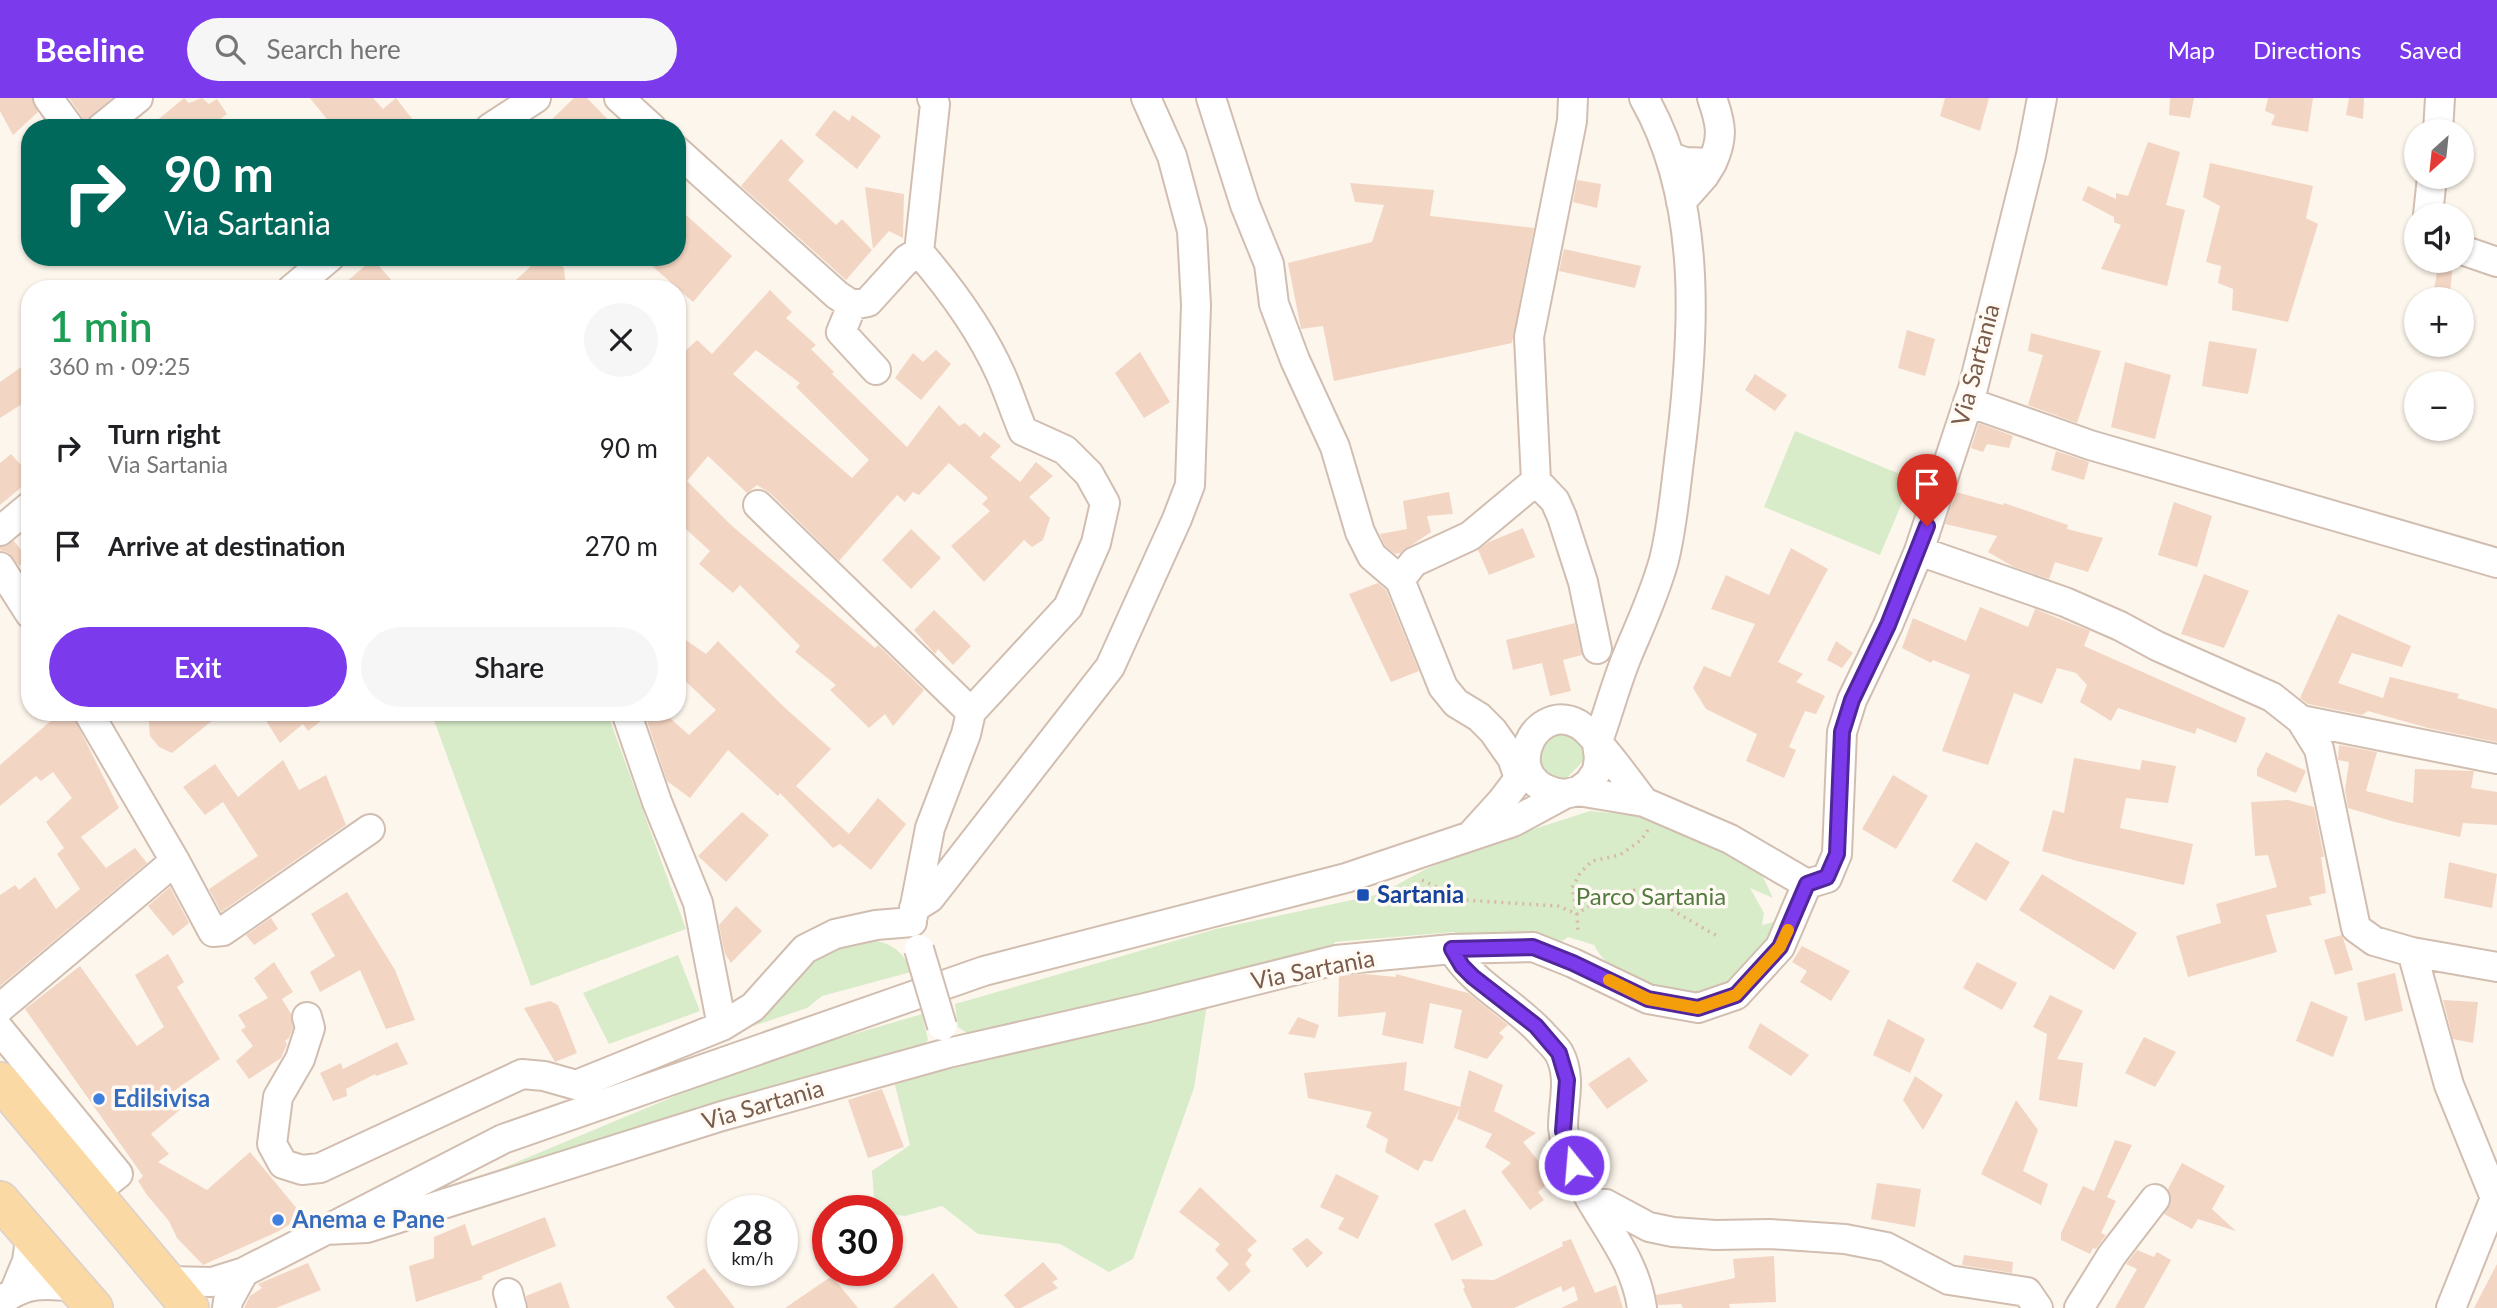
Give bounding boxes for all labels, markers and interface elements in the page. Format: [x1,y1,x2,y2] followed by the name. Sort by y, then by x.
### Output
[187,18,677,81] search box
[35,29,145,69] text: Beeline
[211,30,249,68] icon: search
[267,33,401,65] text: Search here
[2168,35,2215,64] text: Map
[2253,35,2361,64] text: Directions
[2399,35,2462,64] text: Saved
[2404,119,2474,189] north arrow
[2404,119,2474,441] map controls
[164,144,274,202] text: 90 m
[49,147,140,238] icon: right
[164,203,331,242] text: Via Sartania
[2404,203,2474,273] button: sound
[2404,287,2474,357] button: +
[1944,300,2005,429] street label: Via Sartania
[49,301,153,351] text: 1 min
[584,303,658,377] button: close
[49,352,191,380] text: 360 m · 09:25
[2404,371,2474,441] button: −
[108,418,221,450] text: Turn right
[49,429,87,467] icon: right
[600,432,658,464] text: 90 m
[108,450,228,478] text: Via Sartania
[1897,454,1957,526] pin
[1908,465,1946,503] icon: arrive
[49,527,87,565] icon: arrive
[108,530,345,562] text: Arrive at destination
[585,530,658,562] text: 270 m
[49,627,347,707] button: Exit
[361,627,658,707] button: Share
[1377,879,1464,908] place label: Sartania
[1576,881,1726,910] park label: Parco Sartania
[1355,887,1371,903] marker: Sartania
[1248,942,1377,995] street label: Via Sartania
[698,1072,827,1135] street label: Via Sartania
[113,1083,210,1112] place label: Edilsivisa
[91,1091,107,1107] marker: Edilsivisa
[1537,1128,1611,1202] position arrow
[812,1195,903,1286] speed limit sign: 30
[291,1204,445,1233] place label: Anema e Pane
[732,1210,773,1252] text: 28
[270,1212,286,1228] marker: Anema e Pane
[731,1247,774,1269] text: km/h

